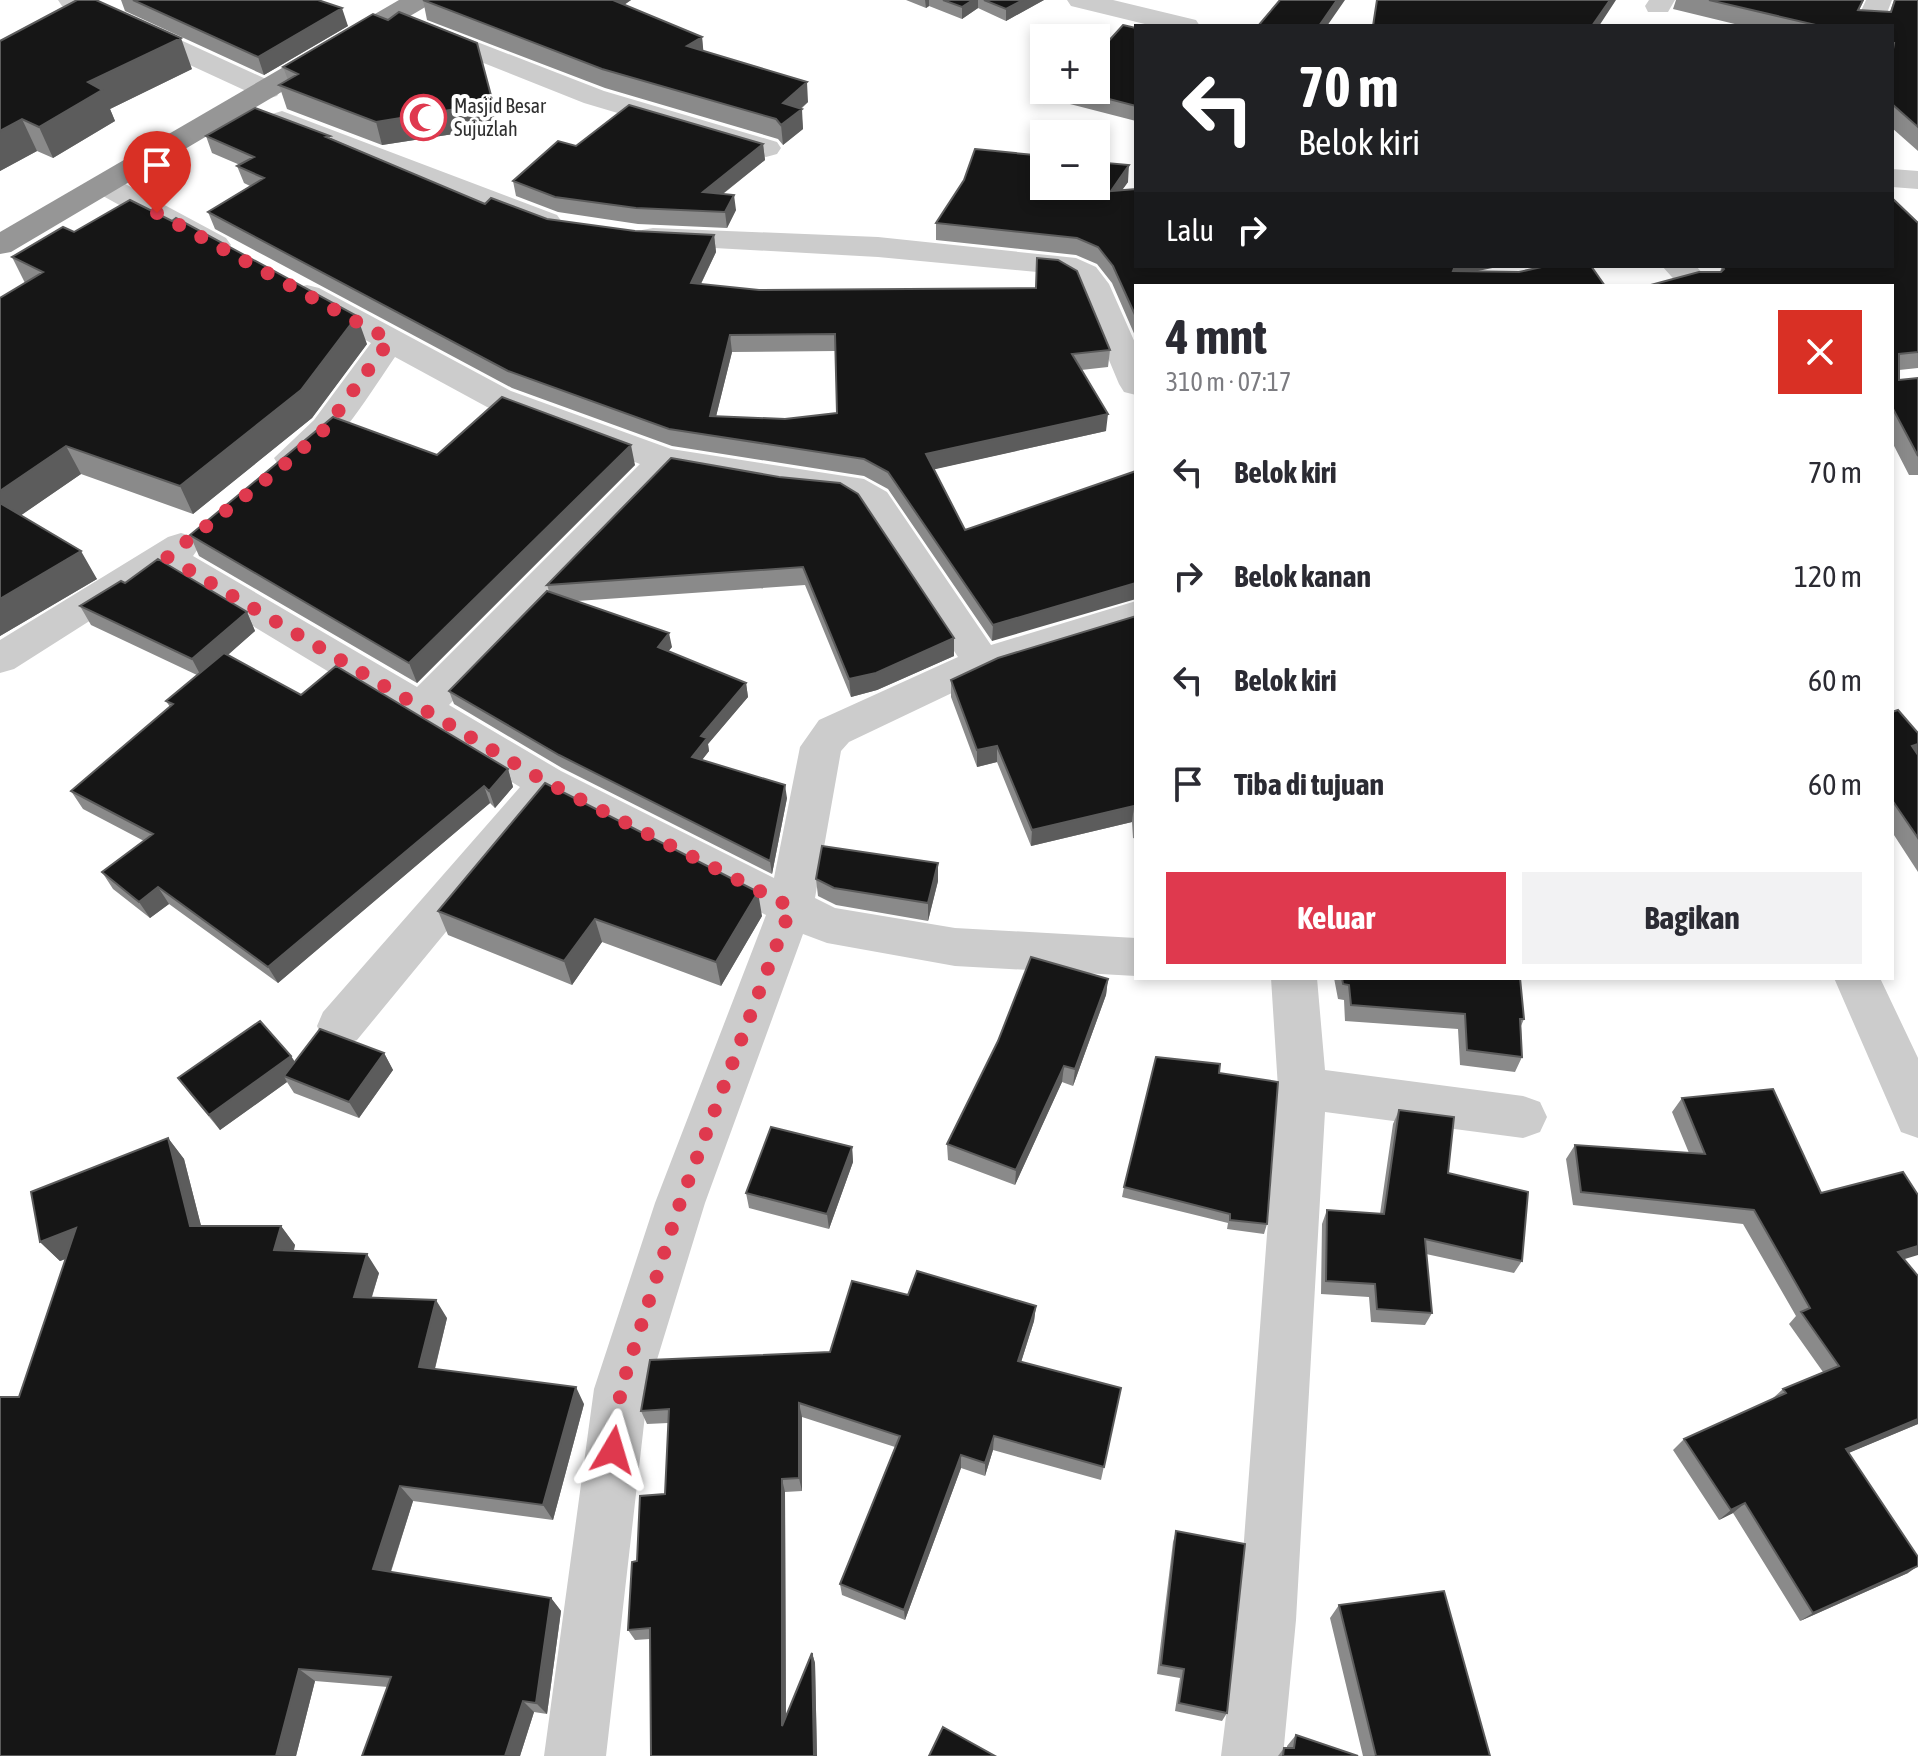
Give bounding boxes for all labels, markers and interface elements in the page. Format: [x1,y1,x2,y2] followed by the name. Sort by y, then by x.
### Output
[1030,24,1110,200] map controls
[1030,24,1110,104] button: +
[1298,55,1399,119] text: 70 m
[1166,56,1270,160] icon: left
[399,94,447,142] mosque icon: Masjid Besar Sujuzlah
[454,94,547,140] place label: Masjid Besar Sujuzlah
[1030,120,1110,200] button: −
[1298,121,1420,163] text: Belok kiri
[123,131,191,213] pin
[135,143,179,187] icon: arrive
[1230,208,1274,252] icon: right
[1166,213,1214,247] text: Lalu
[1166,309,1267,364] text: 4 mnt
[1778,310,1862,394] button: close
[1166,367,1291,397] text: 310 m · 07:17
[1166,450,1210,494] icon: left
[1234,455,1337,489] text: Belok kiri
[1808,455,1862,489] text: 70 m
[1166,554,1210,598] icon: right
[1234,559,1371,593] text: Belok kanan
[1794,559,1862,593] text: 120 m
[1166,658,1210,702] icon: left
[1234,663,1337,697] text: Belok kiri
[1808,663,1862,697] text: 60 m
[1166,762,1210,806] icon: arrive
[1234,767,1384,801] text: Tiba di tujuan
[1808,767,1862,801] text: 60 m
[1166,872,1506,964] button: Keluar
[1522,872,1862,964] button: Bagikan
[571,1408,655,1492] position arrow

